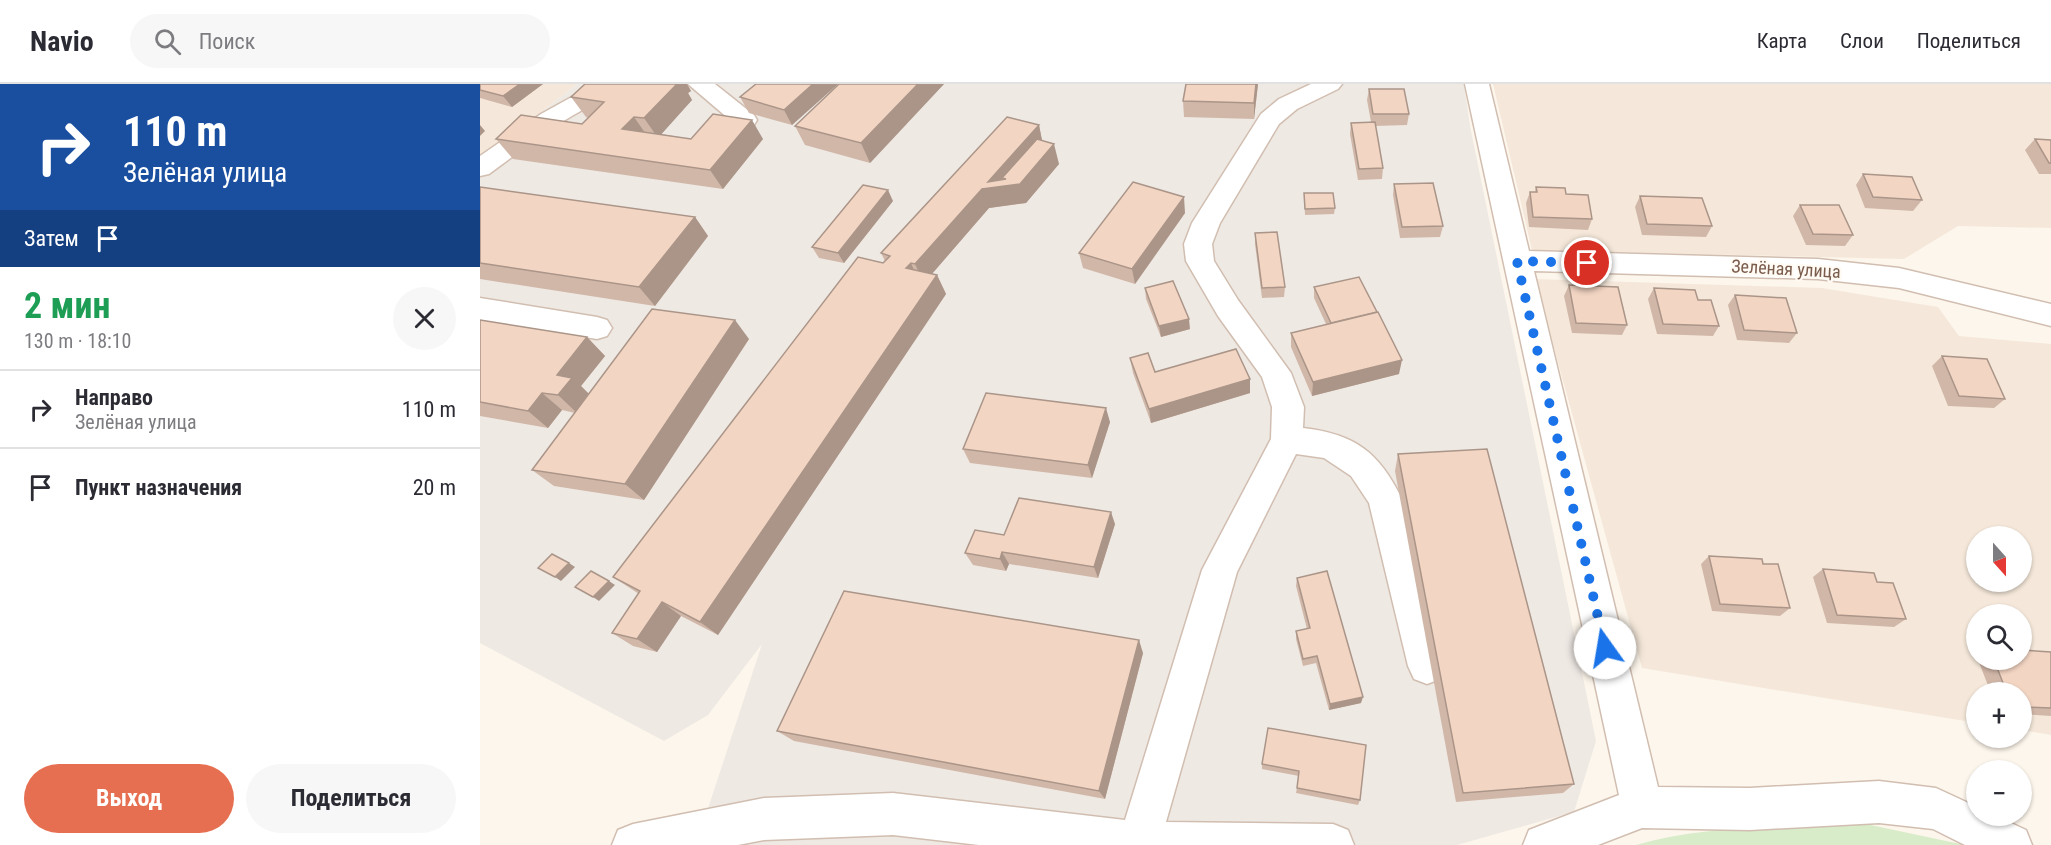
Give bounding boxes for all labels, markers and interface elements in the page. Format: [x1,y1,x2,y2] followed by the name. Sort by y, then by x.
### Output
[130,14,550,68] search box
[30,25,94,58] text: Navio
[151,25,184,58] icon: search
[199,29,255,54] text: Поиск
[1757,29,1807,53] text: Карта
[1840,29,1884,53] text: Слои
[1917,29,2021,53] text: Поделиться
[123,107,228,156] text: 110 m
[24,108,102,186] icon: right
[123,157,287,189] text: Зелёная улица
[91,222,124,255] icon: arrive
[24,226,79,251] text: Затем
[1561,237,1612,288] pin
[1570,246,1603,279] icon: arrive
[1731,255,1841,282] street label: Зелёная улица
[24,285,110,327] text: 2 мин
[393,287,456,350] button: close
[24,329,131,353] text: 130 m · 18:10
[75,385,153,410] text: Направо
[24,393,57,426] icon: right
[402,397,456,422] text: 110 m
[75,410,197,434] text: Зелёная улица
[24,471,57,504] icon: arrive
[75,475,242,500] text: Пункт назначения
[413,475,456,500] text: 20 m
[1966,526,2032,592] north arrow
[1966,526,2032,826] map controls
[1966,604,2032,670] button: search
[1573,616,1637,680] position arrow
[1966,682,2032,748] button: +
[1966,760,2032,826] button: −
[24,764,234,833] button: Выход
[246,764,456,833] button: Поделиться

